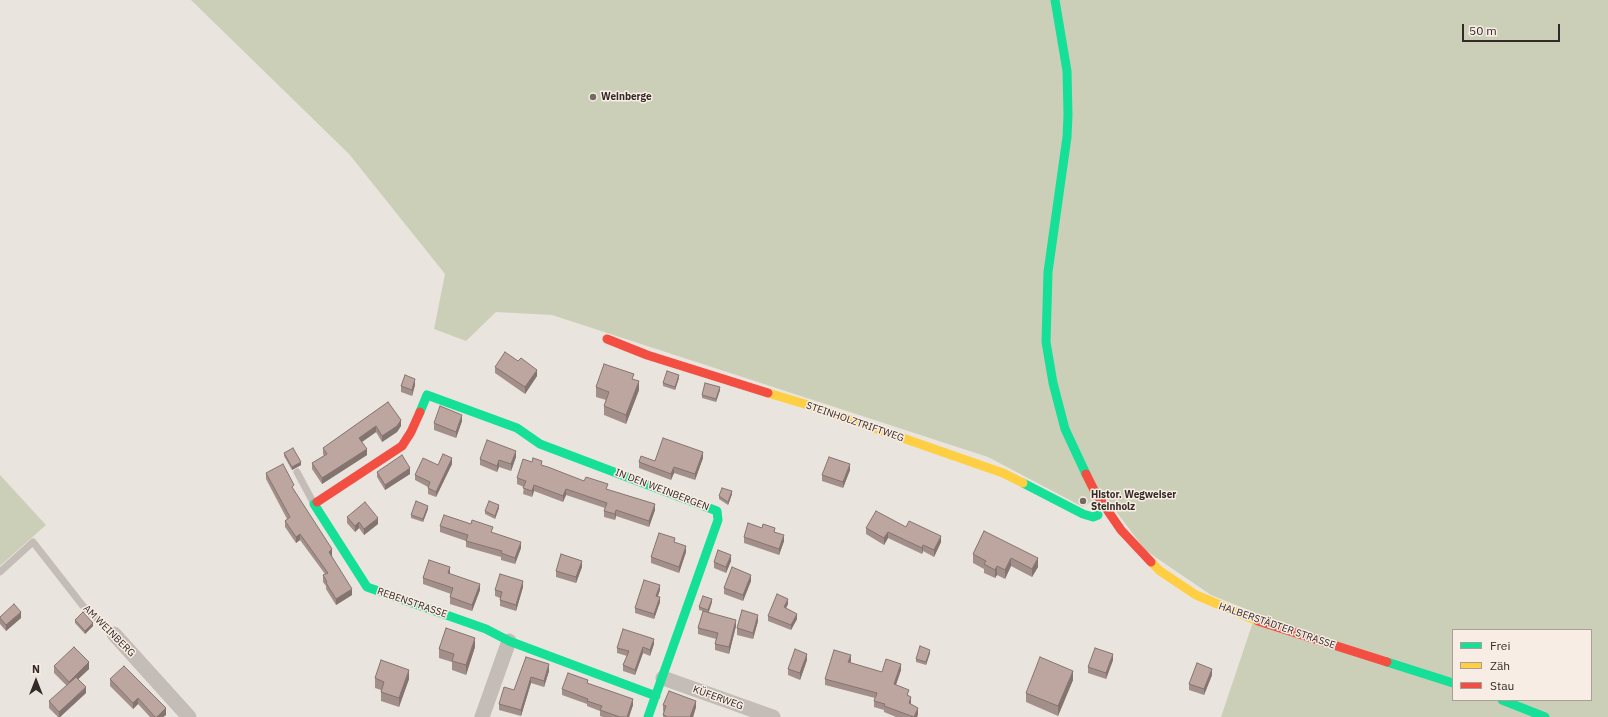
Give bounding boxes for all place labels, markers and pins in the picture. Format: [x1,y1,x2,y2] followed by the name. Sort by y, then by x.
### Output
[601,91,652,103] place label: Weinberge
[588,92,598,102] marker: Weinberge
[1091,489,1176,512] place label: Histor. Wegweiser Steinholz
[1078,496,1088,506] marker: Histor. Wegweiser Steinholz

